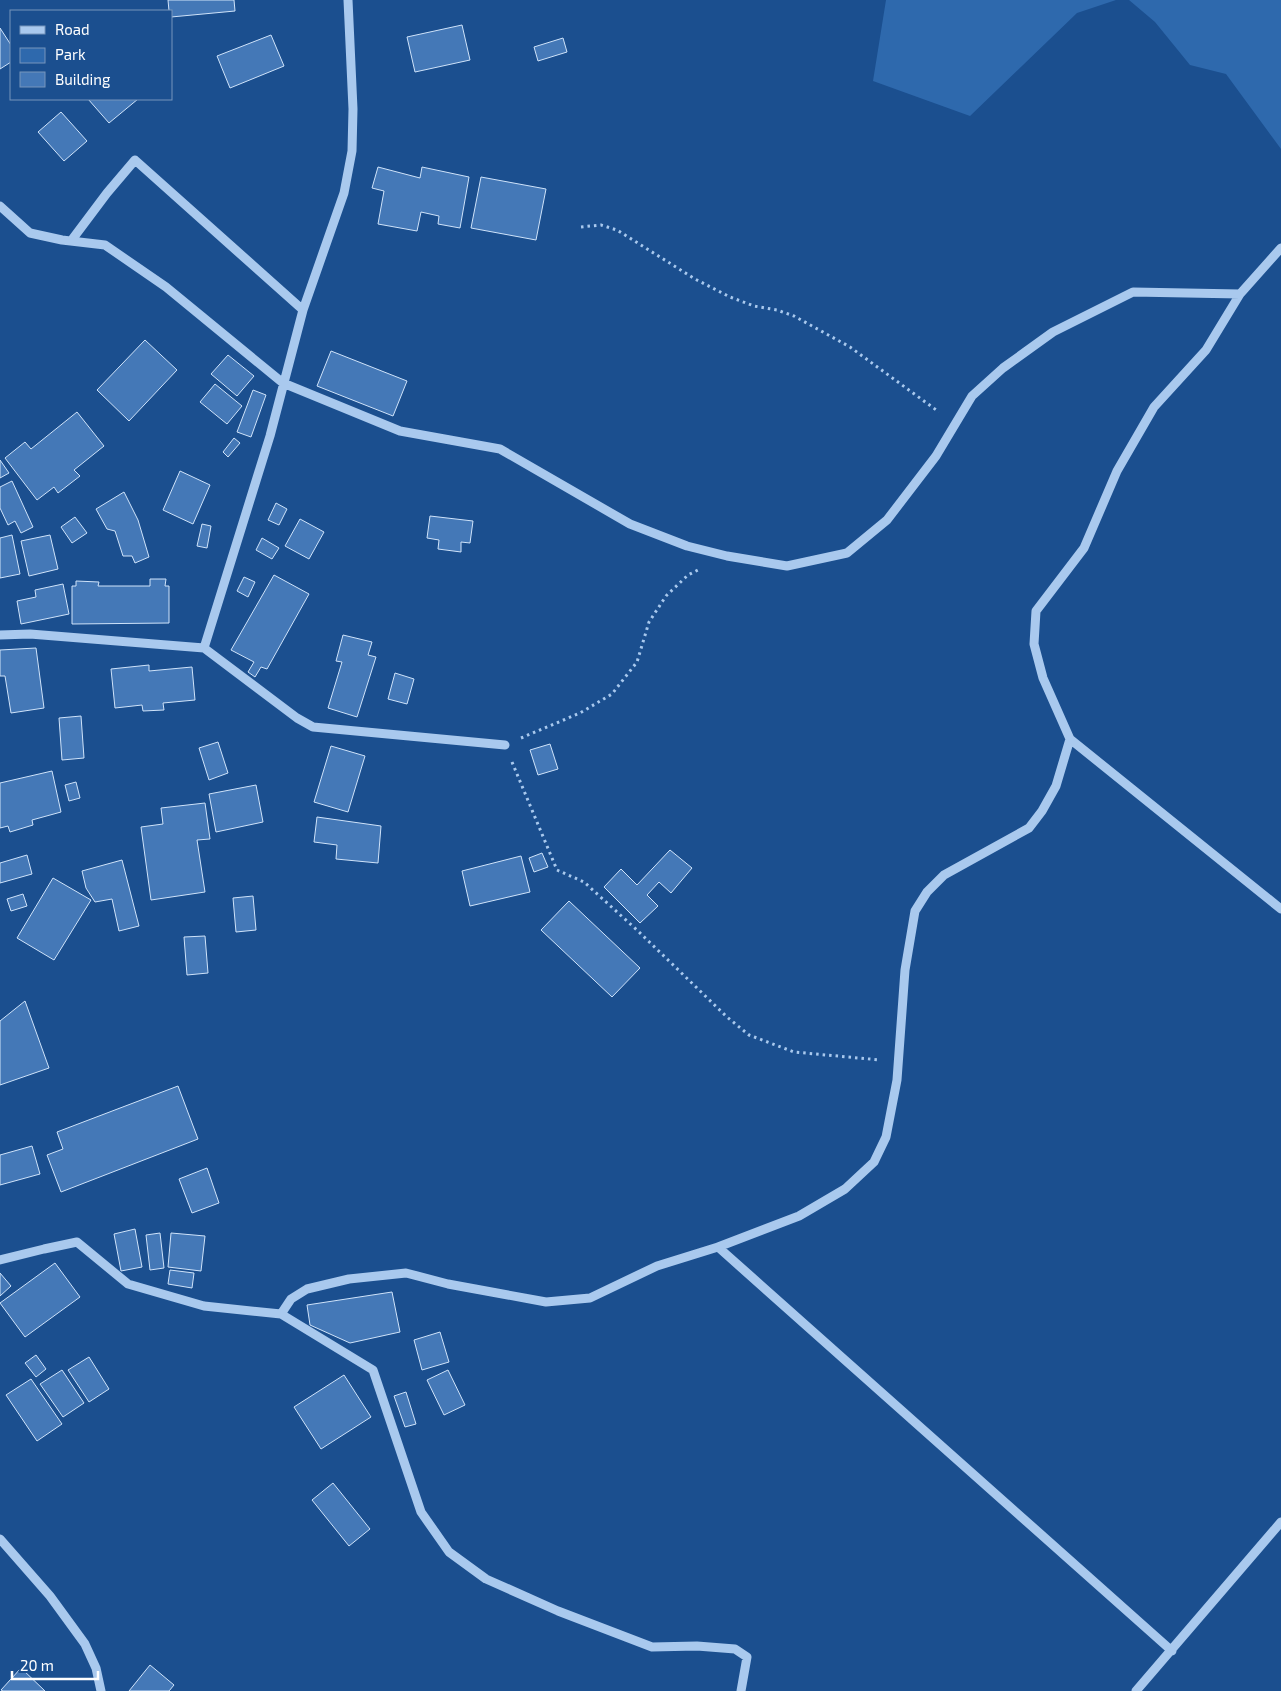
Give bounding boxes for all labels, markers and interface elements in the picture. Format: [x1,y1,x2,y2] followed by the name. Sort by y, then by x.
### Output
[10,10,172,100] legend
[55,20,90,38] text: Road
[55,45,86,63] text: Park
[55,70,111,88] text: Building
[12,1648,99,1680] scale bar
[20,1656,54,1674] text: 20 m

